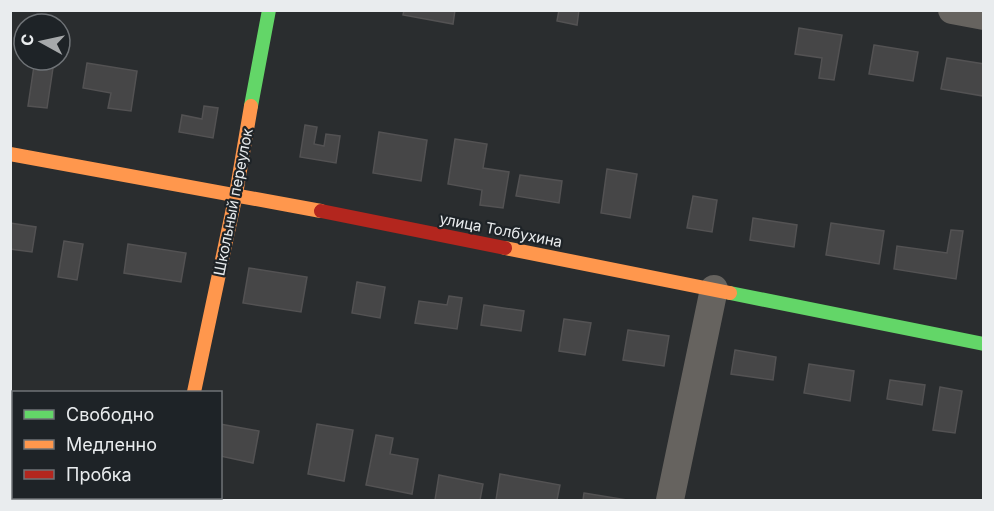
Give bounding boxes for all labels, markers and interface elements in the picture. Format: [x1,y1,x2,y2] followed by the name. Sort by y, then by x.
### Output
[12,12,72,72] north arrow
[16,33,38,47] text: С
[209,127,257,277] street label: Школьный переулок
[438,209,564,251] street label: улица Толбухина
[12,391,222,499] legend
[66,404,154,425] text: Свободно
[66,434,157,455] text: Медленно
[66,464,132,485] text: Пробка

